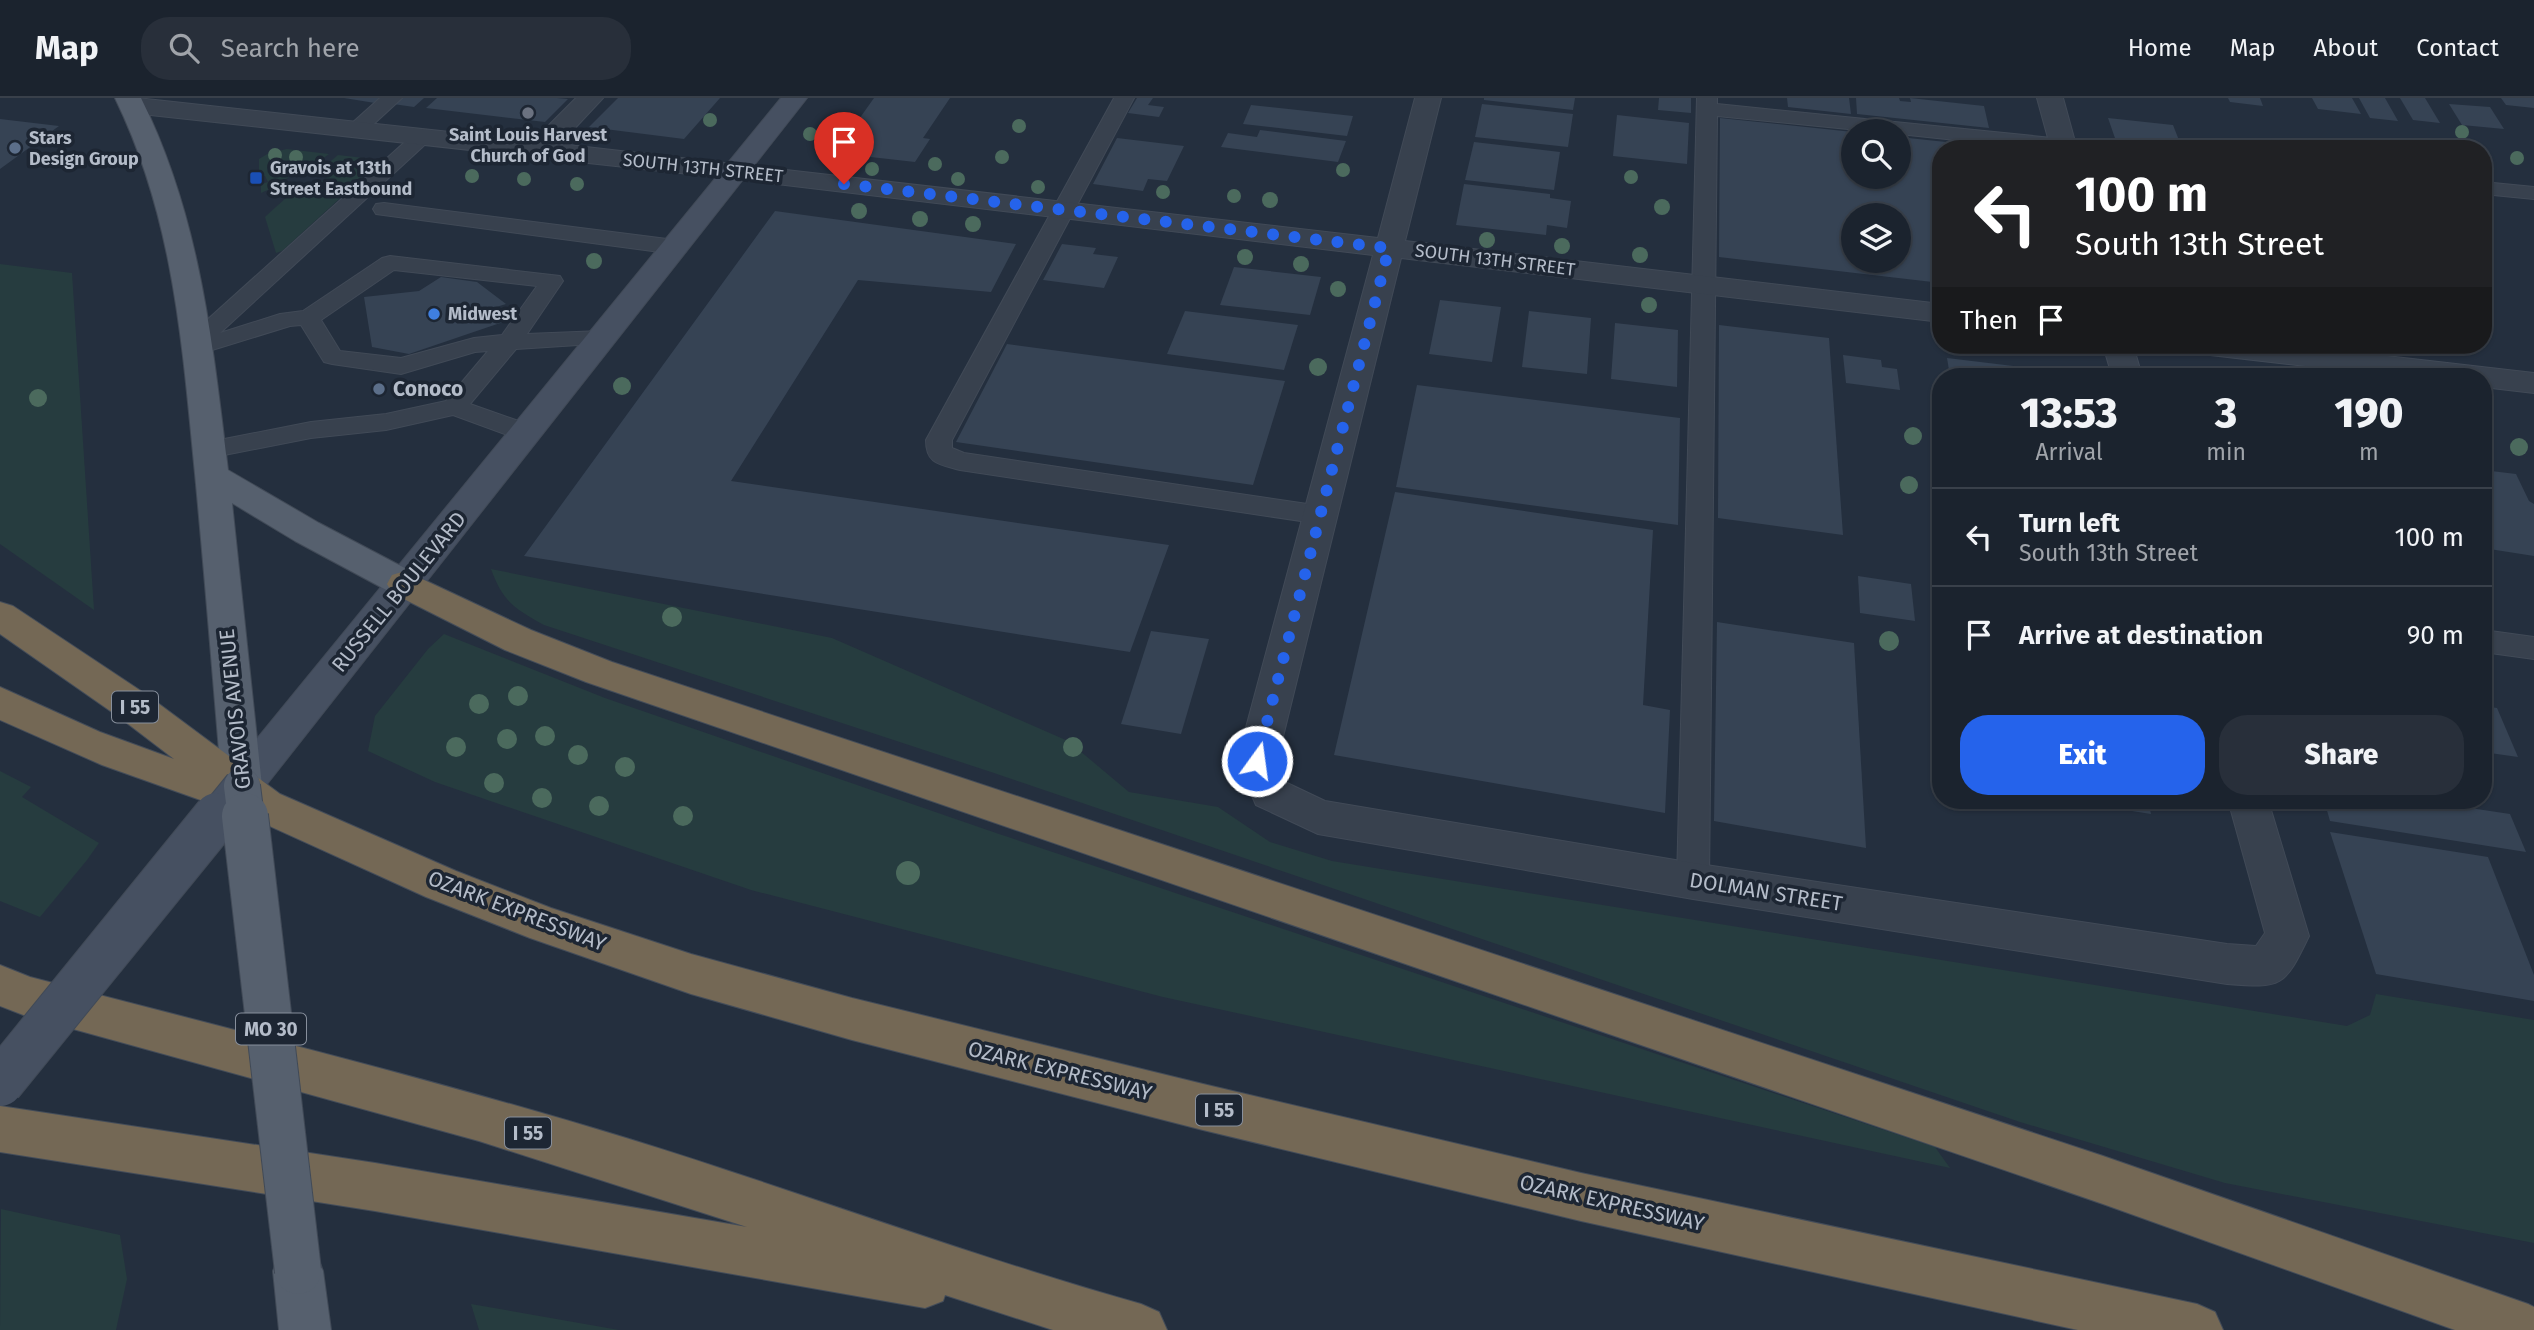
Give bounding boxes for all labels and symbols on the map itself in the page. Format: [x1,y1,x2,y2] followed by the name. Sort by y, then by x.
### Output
[520,105,536,121] marker: Saint Louis Harvest Church of God
[814,112,874,184] pin
[449,124,608,167] place label: Saint Louis Harvest Church of God
[29,127,139,170] place label: Stars Design Group
[7,140,23,156] marker: Stars Design Group
[622,149,785,187] street label: SOUTH 13TH STREET
[270,157,412,200] place label: Gravois at 13th Street Eastbound
[248,170,264,186] marker: Gravois at 13th Street Eastbound
[1414,239,1577,281] street label: SOUTH 13TH STREET
[448,303,518,325] place label: Midwest
[426,306,442,322] marker: Midwest
[393,376,463,402] place label: Conoco
[371,381,387,397] marker: Conoco
[326,506,472,678] street label: RUSSELL BOULEVARD
[214,628,256,790] street label: GRAVOIS AVENUE
[112,692,158,722] road number: I 55
[1220,724,1294,798] position arrow
[424,865,610,957] street label: OZARK EXPRESSWAY
[1688,867,1844,917] street label: DOLMAN STREET
[236,1014,306,1044] road number: MO 30
[965,1036,1155,1107] street label: OZARK EXPRESSWAY
[1196,1094,1242,1126] road number: I 55
[505,1118,551,1148] road number: I 55
[1517,1169,1707,1237] street label: OZARK EXPRESSWAY

